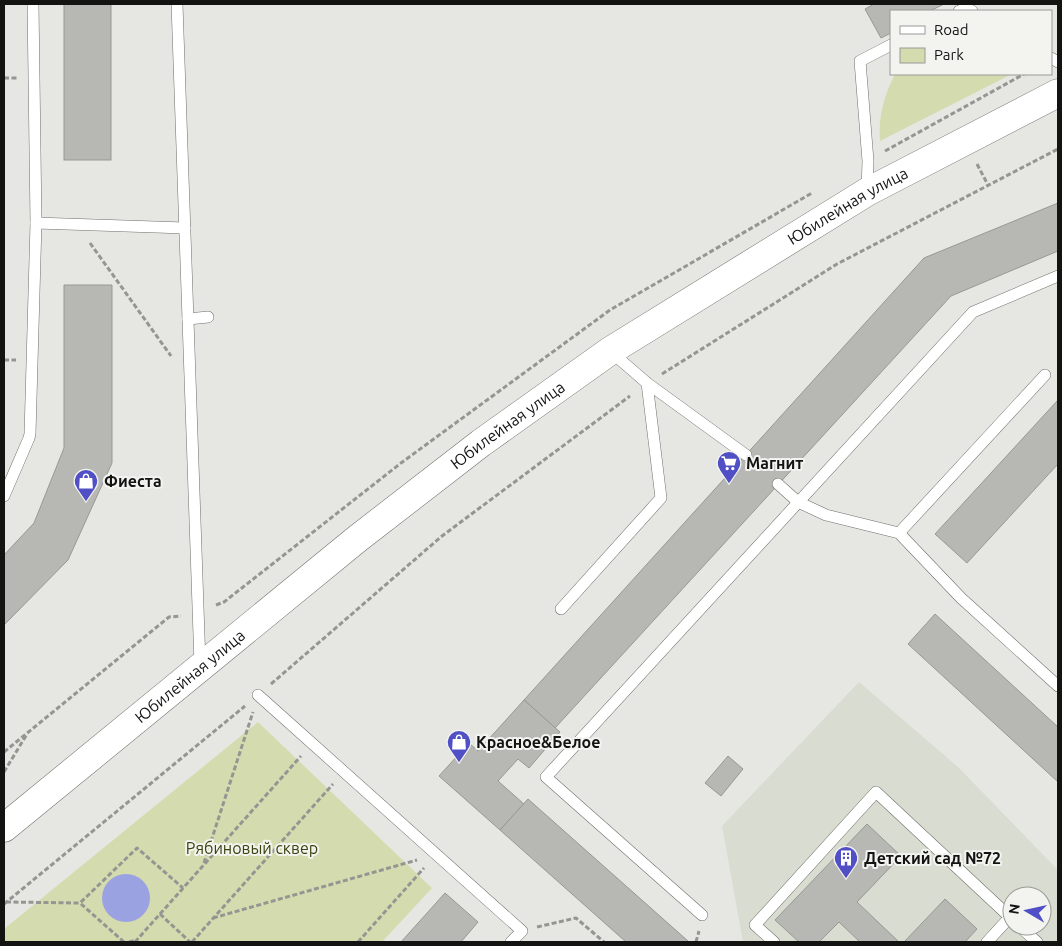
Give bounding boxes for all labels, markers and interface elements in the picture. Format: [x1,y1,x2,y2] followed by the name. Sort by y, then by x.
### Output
[890,10,1052,75] legend
[934,21,969,38] text: Road
[934,46,964,63] text: Park
[784,163,911,248] street label: Юбилейная улица
[447,377,568,472] street label: Юбилейная улица
[716,450,742,484] supermarket icon: Магнит
[746,454,803,472] place label: Магнит
[73,468,99,502] shop icon: Фиеста
[104,472,162,490] place label: Фиеста
[131,626,248,726] street label: Юбилейная улица
[446,729,472,763] shop icon: Красное&Белое
[476,733,600,751] place label: Красное&Белое
[186,839,318,857] park label: Рябиновый сквер
[833,845,859,879] building icon: Детский сад №72
[864,849,1001,867] place label: Детский сад №72
[1002,886,1052,936] north arrow
[1005,903,1023,915] text: N

